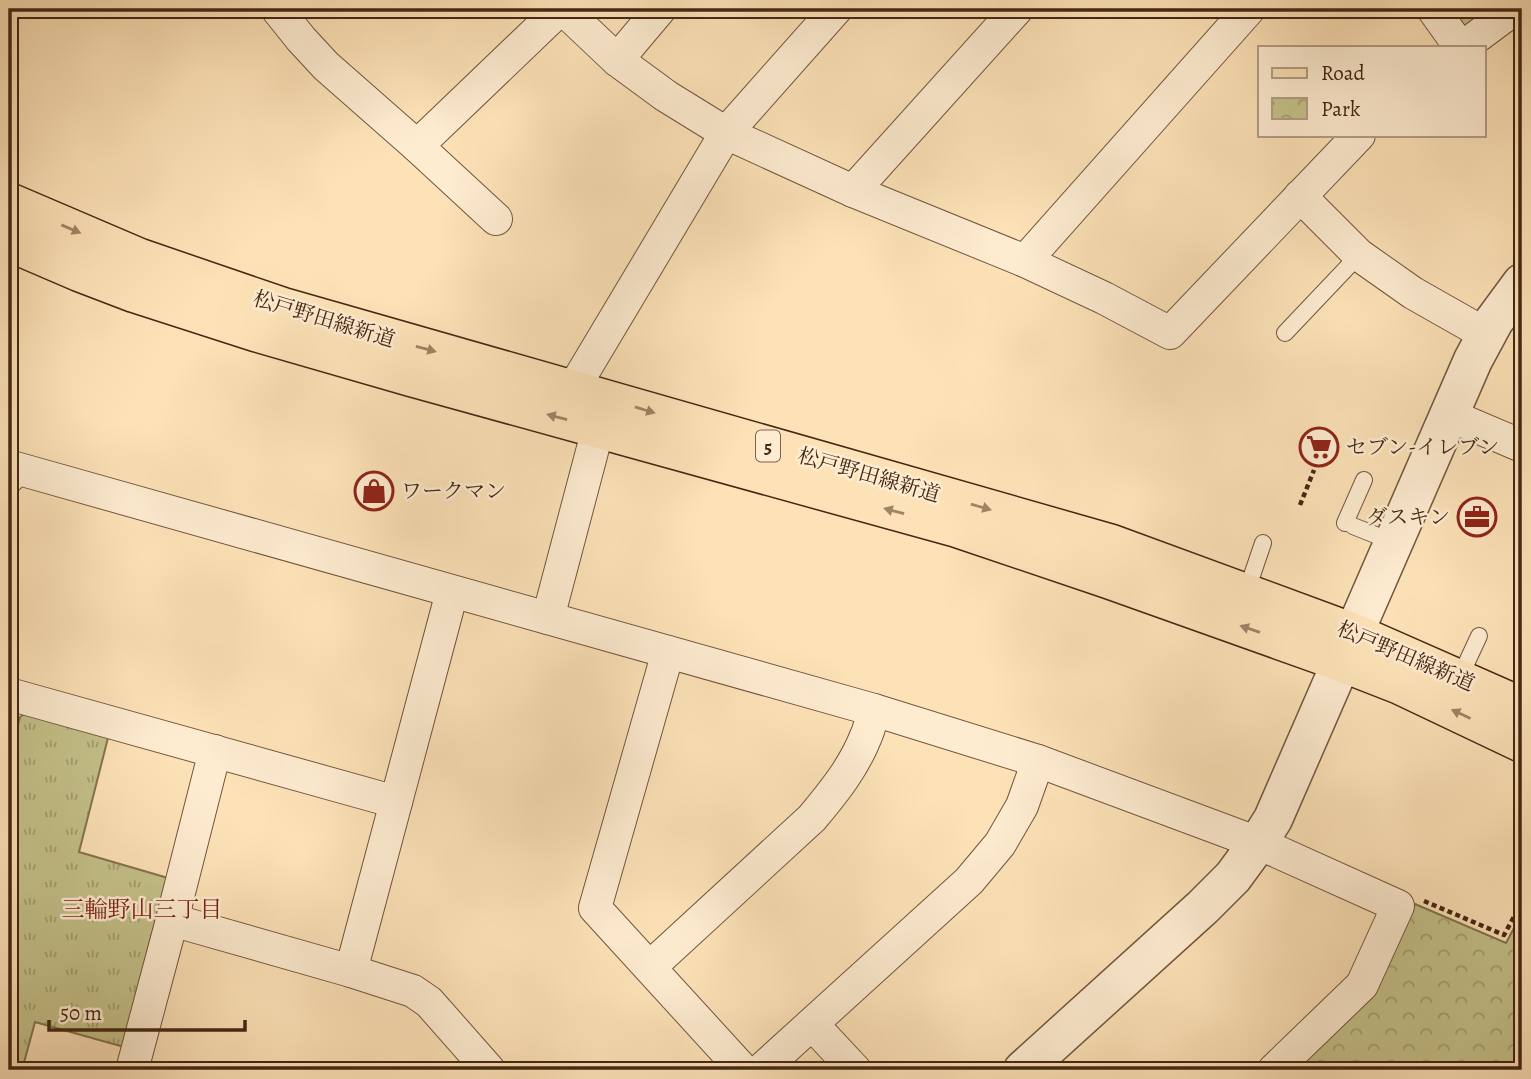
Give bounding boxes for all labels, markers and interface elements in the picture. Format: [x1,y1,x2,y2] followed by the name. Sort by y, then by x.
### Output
[1258,46,1486,136] legend
[1321,59,1365,87] text: Road
[1321,95,1361,123] text: Park
[61,224,82,235] one-way arrow
[250,284,398,354] street label: 松戸野田線新道
[416,344,437,354] one-way arrow
[635,406,656,416] one-way arrow
[546,412,567,422] one-way arrow
[1298,426,1340,468] supermarket icon: セブン-イレブン
[756,430,780,462] road number: 5
[1346,433,1499,461] place label: セブン-イレブン
[794,441,944,509] street label: 松戸野田線新道
[353,470,395,512] shop icon: ワークマン
[401,477,506,505] place label: ワークマン
[1456,496,1498,538] office icon: ダスキン
[971,502,992,512] one-way arrow
[1366,503,1450,531] place label: ダスキン
[883,505,904,515] one-way arrow
[1333,614,1479,698] street label: 松戸野田線新道
[1239,623,1260,634] one-way arrow
[1450,708,1471,719] one-way arrow
[62,894,223,925] district label: 三輪野山三丁目
[49,988,245,1032] scale bar
[60,999,102,1027] text: 50 m

